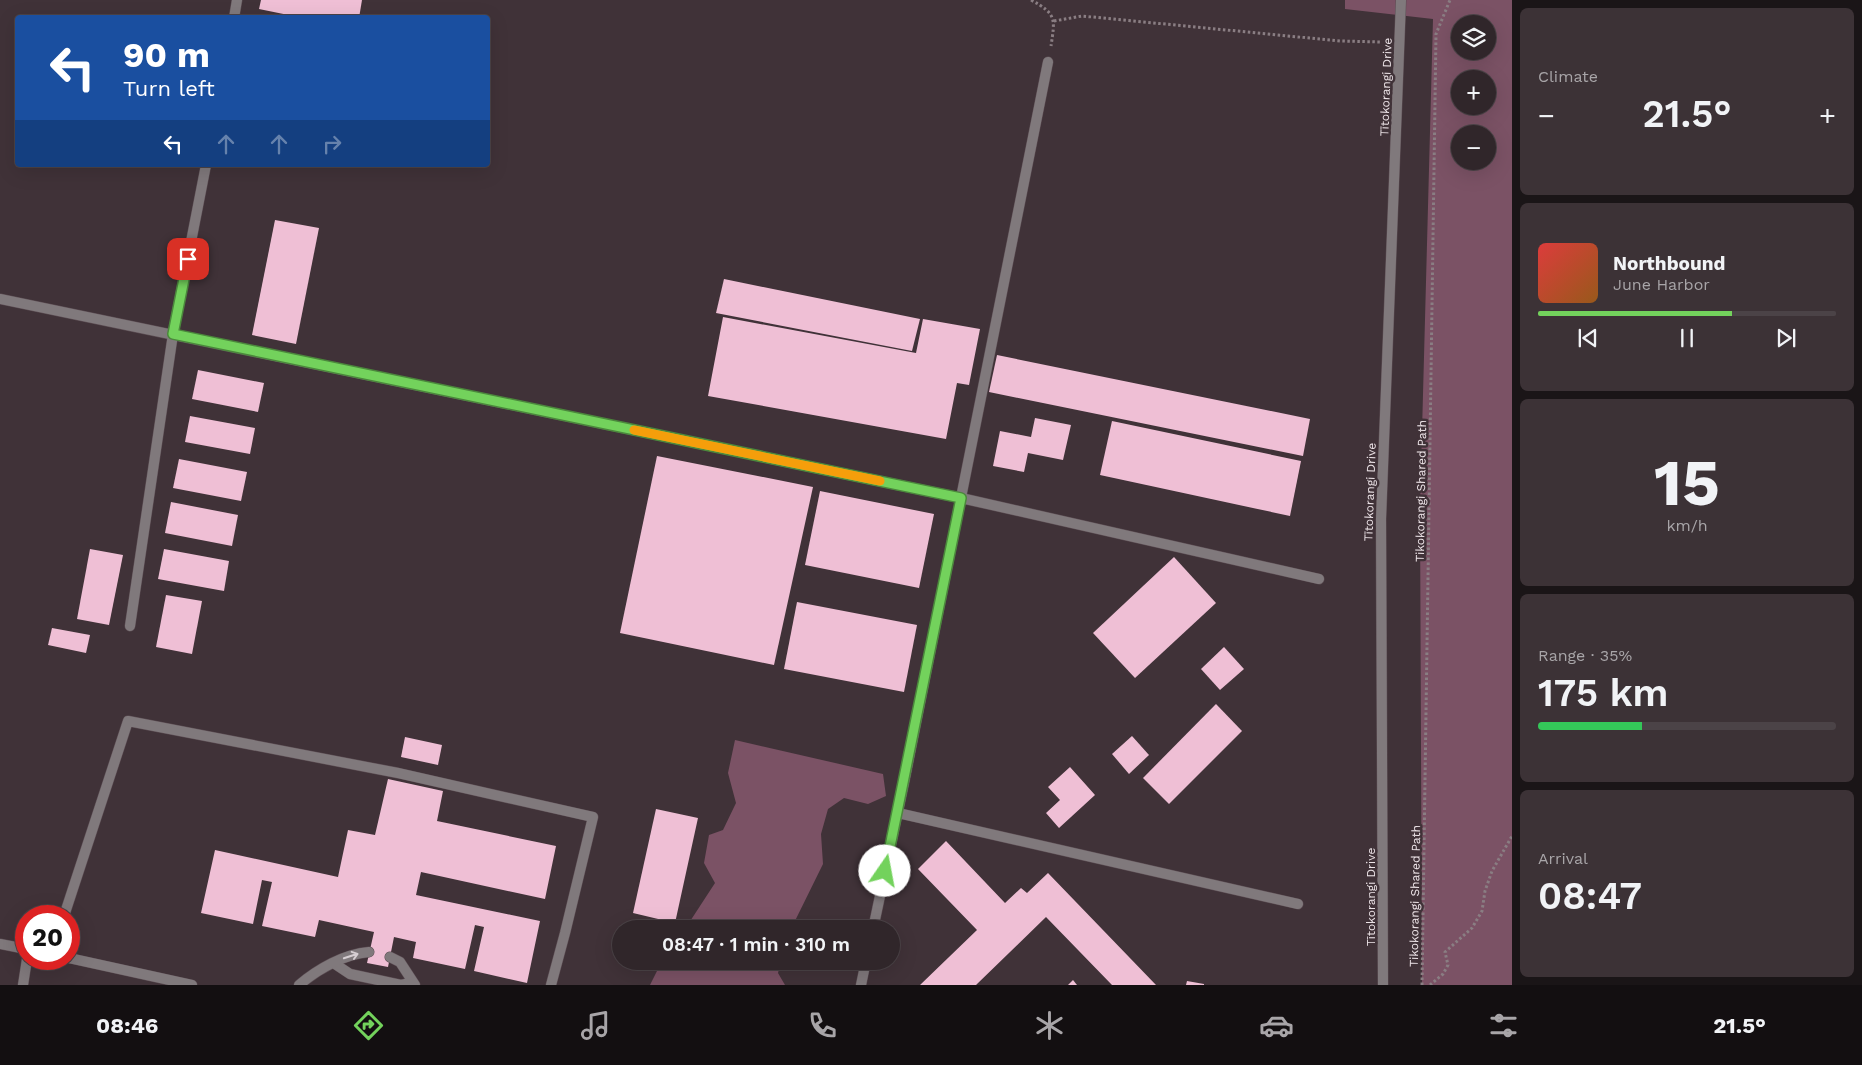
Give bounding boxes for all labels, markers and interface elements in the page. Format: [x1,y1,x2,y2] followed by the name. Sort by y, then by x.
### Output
[1451,15,1496,170] map controls
[1451,15,1496,60] button: layers
[123,34,210,76] text: 90 m
[40,35,105,100] icon: left
[1377,37,1395,137] street label: Tītokorangi Drive
[1538,67,1598,86] text: Climate
[1451,70,1496,115] button: +
[123,76,215,101] text: Turn left
[1642,92,1732,136] text: 21.5°
[1538,99,1555,132] text: −
[1819,99,1836,132] text: +
[1451,125,1496,170] button: −
[159,130,187,158] icon: left
[212,130,240,158] icon: ahead
[265,130,293,158] icon: ahead
[318,130,346,158] icon: right
[167,238,209,280] pin
[174,245,202,273] icon: arrive
[1613,252,1725,275] text: Northbound
[1613,275,1710,294] text: June Harbor
[1574,324,1602,352] icon: previous
[1673,324,1701,352] icon: pause
[1772,324,1800,352] icon: next
[1413,420,1429,562] street label: Tikokorangi Shared Path
[1361,442,1379,542] street label: Tītokorangi Drive
[1654,445,1720,521] text: 15
[1666,516,1708,535] text: km/h
[1538,646,1632,665] text: Range · 35%
[1538,671,1669,715] text: 175 km
[1407,825,1423,967] street label: Tikokorangi Shared Path
[858,844,910,896] position arrow
[1364,848,1378,946] street label: Tītokorangi Drive
[1538,849,1588,868] text: Arrival
[1538,874,1642,918] text: 08:47
[15,905,80,970] speed limit sign: 20
[662,933,850,956] text: 08:47 · 1 min · 310 m
[343,951,359,960] one-way arrow
[351,1008,386,1043] icon: directions
[578,1008,613,1043] icon: music
[805,1008,840,1043] icon: phone
[1032,1008,1067,1043] icon: climate
[1259,1008,1294,1043] icon: car
[1486,1008,1521,1043] icon: filters
[96,1013,158,1038] text: 08:46
[1713,1013,1766,1038] text: 21.5°

